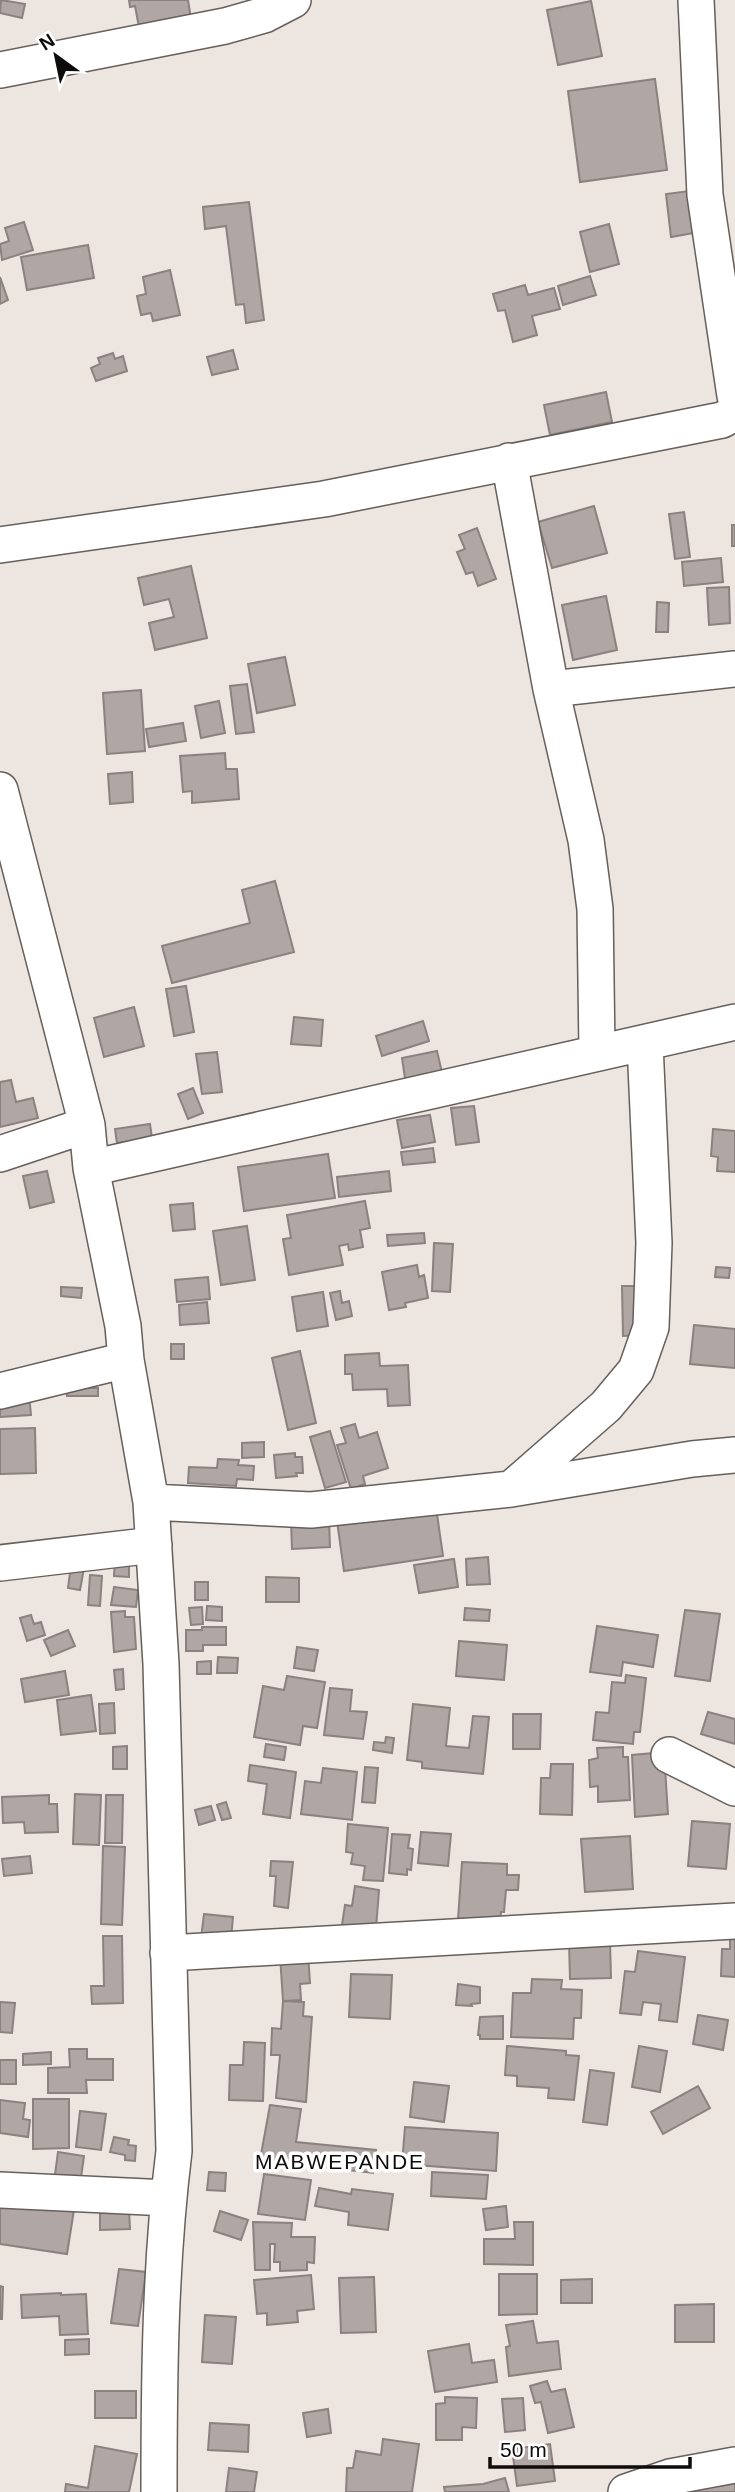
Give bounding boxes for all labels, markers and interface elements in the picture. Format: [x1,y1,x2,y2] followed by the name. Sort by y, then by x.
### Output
[21,21,91,91] north arrow
[36,30,58,55] text: N
[255,2150,425,2173] district label: MABWEPANDE
[490,2426,690,2470] scale bar
[500,2438,547,2461] text: 50 m

